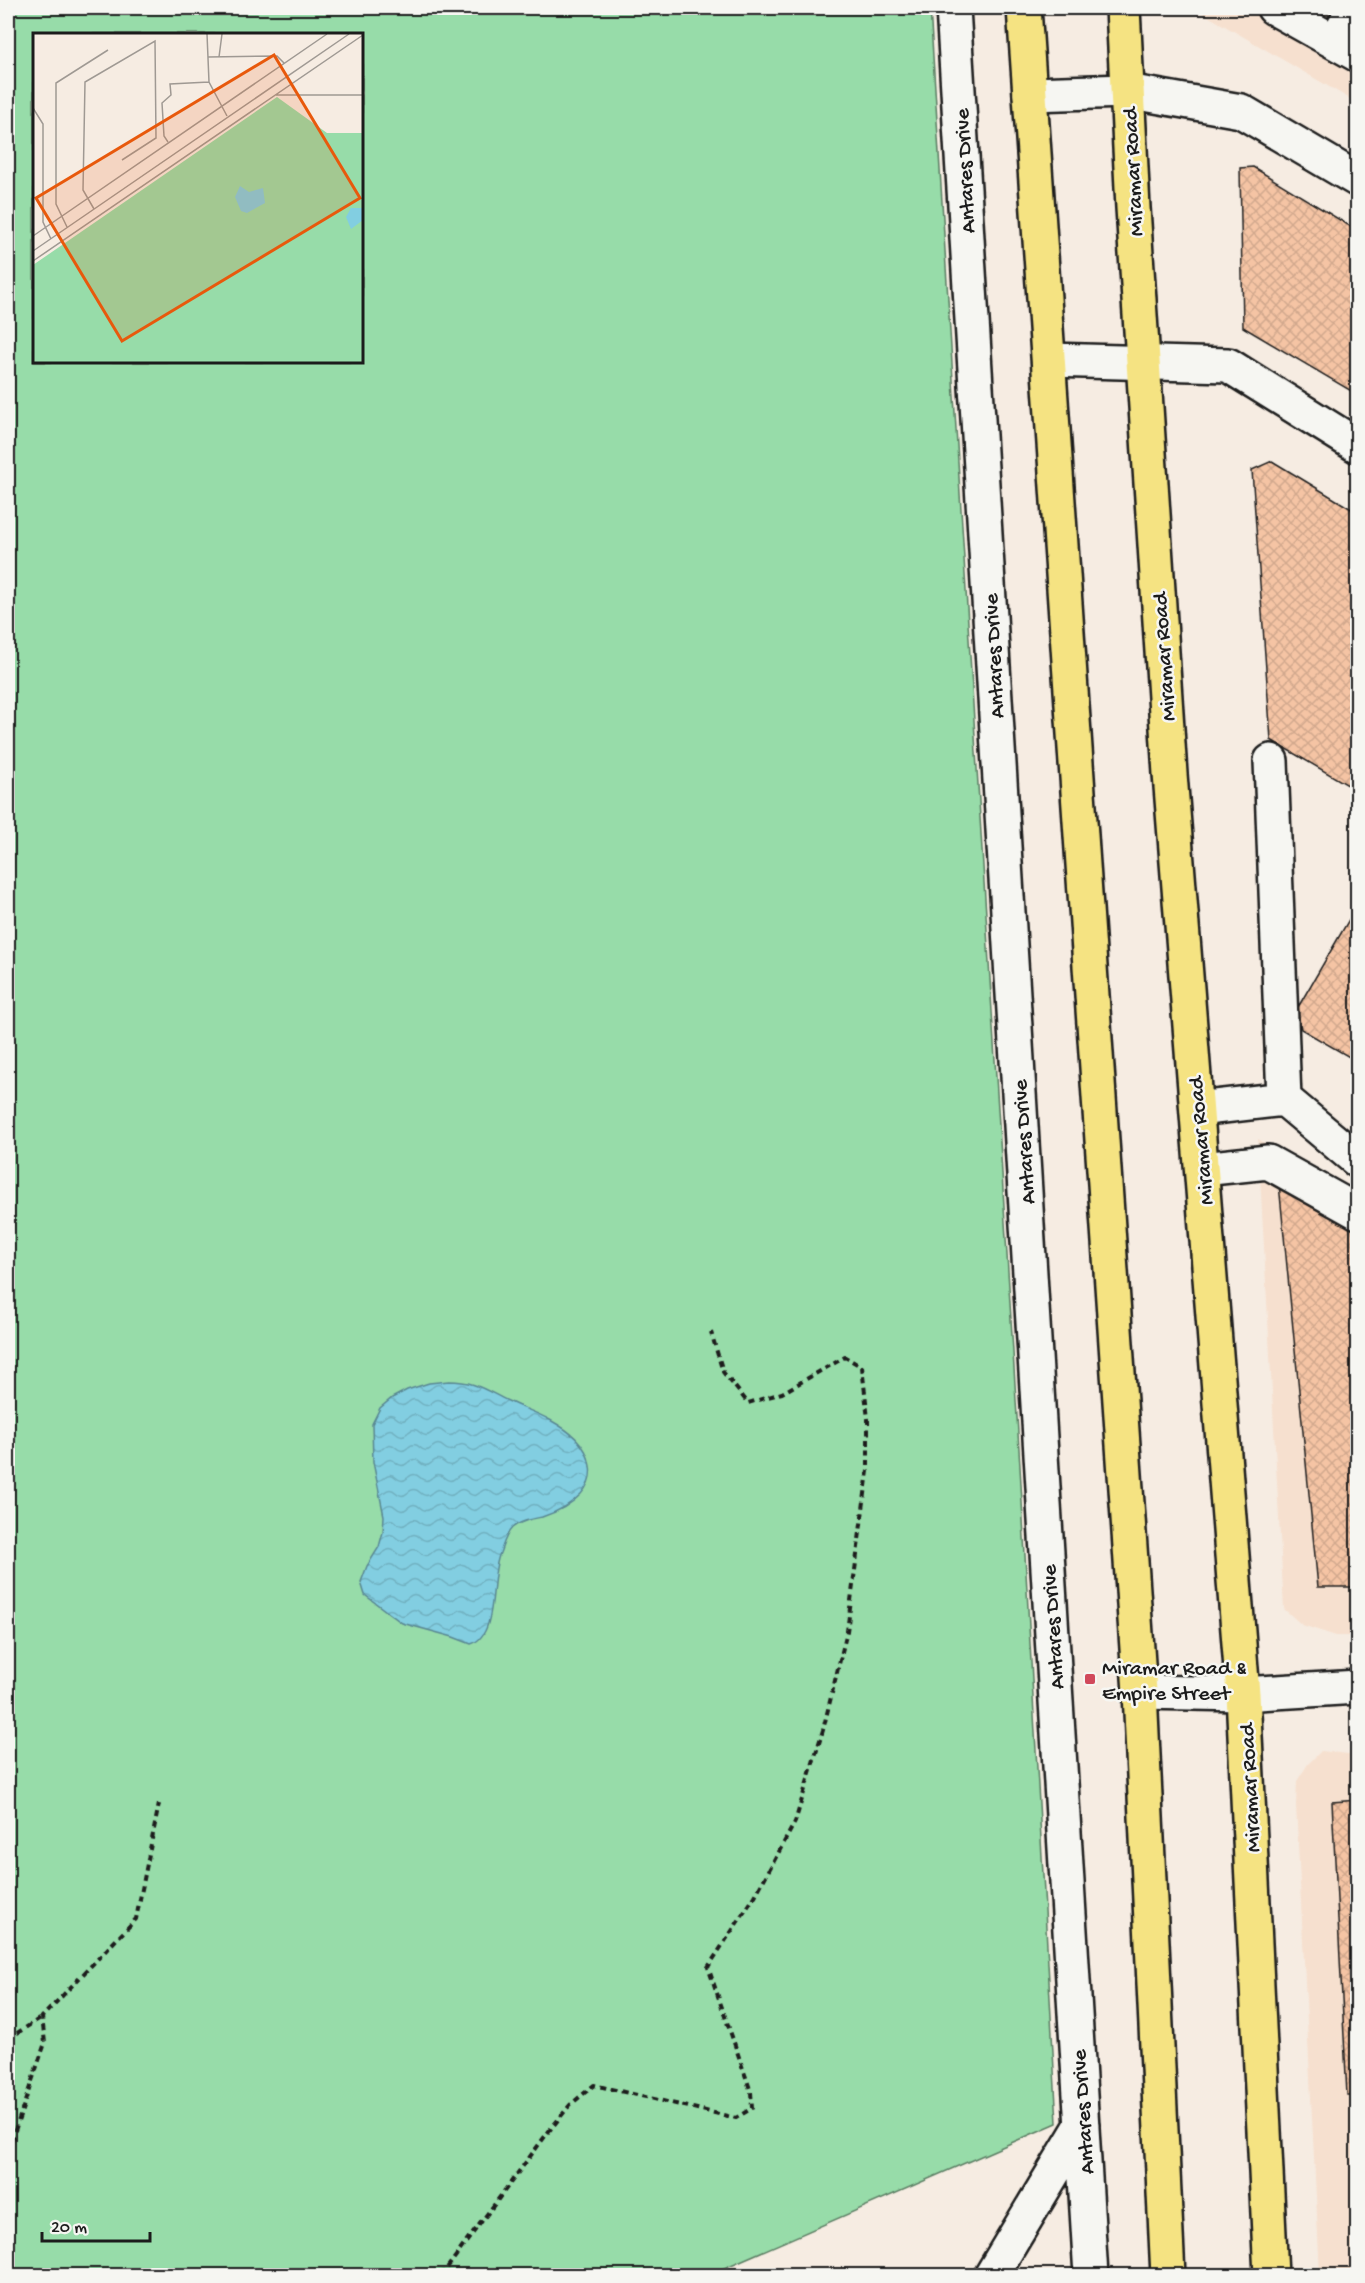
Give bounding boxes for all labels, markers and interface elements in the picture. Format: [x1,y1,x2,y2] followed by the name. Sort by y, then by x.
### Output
[33,33,363,363] inset map
[1119,105,1151,237] street label: Miramar Road
[951,107,983,234] street label: Antares Drive
[1148,589,1183,722] street label: Miramar Road
[980,592,1012,719] street label: Antares Drive
[1184,1073,1222,1206] street label: Miramar Road
[1009,1078,1043,1205] street label: Antares Drive
[1038,1563,1072,1690] street label: Antares Drive
[1102,1657,1246,1708] place label: Miramar Road & Empire Street
[1083,1672,1097,1686] marker: Miramar Road & Empire Street
[1236,1721,1268,1853] street label: Miramar Road
[1068,2048,1102,2175] street label: Antares Drive
[42,2205,150,2243] scale bar
[51,2218,87,2239] text: 20 m

